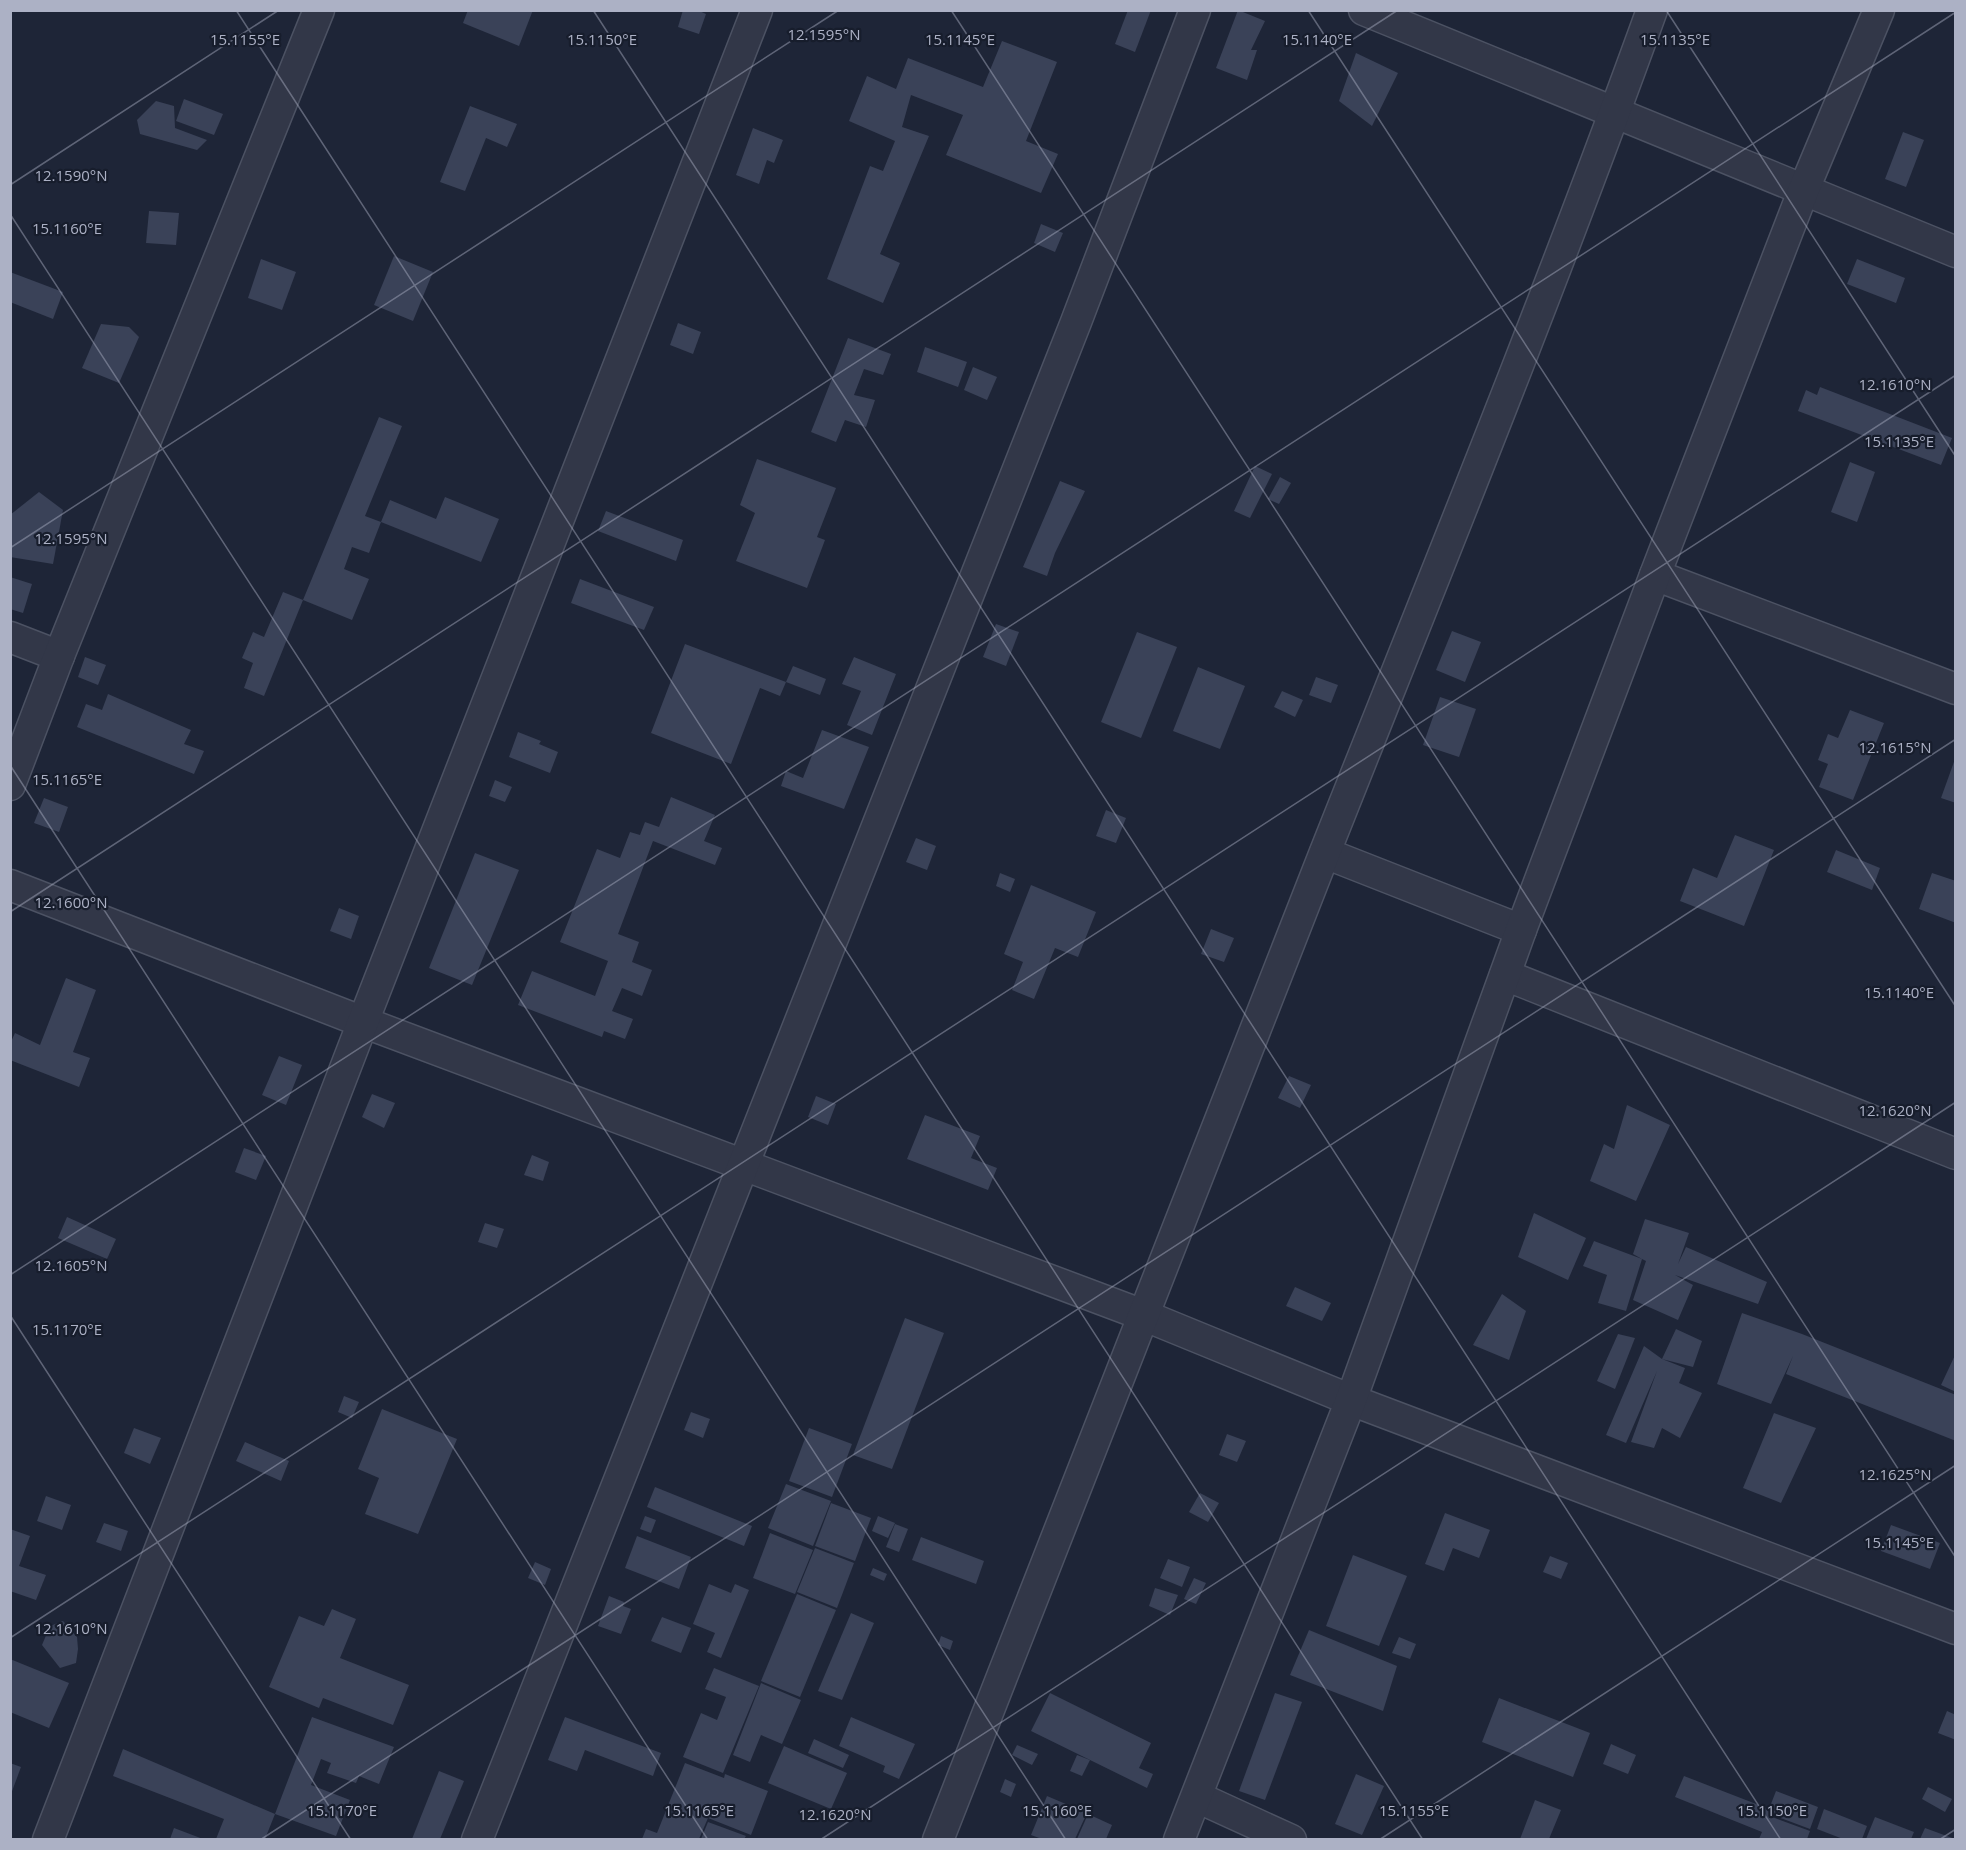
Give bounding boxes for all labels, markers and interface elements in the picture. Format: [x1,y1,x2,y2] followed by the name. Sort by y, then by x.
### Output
[787,24,861,44] text: 12.1595°N
[210,29,280,49] text: 15.1155°E
[567,29,637,49] text: 15.1150°E
[925,29,995,49] text: 15.1145°E
[1282,29,1352,49] text: 15.1140°E
[1640,29,1710,49] text: 15.1135°E
[34,165,108,185] text: 12.1590°N
[32,218,102,238] text: 15.1160°E
[1858,374,1932,394] text: 12.1610°N
[1864,431,1934,451] text: 15.1135°E
[34,528,108,548] text: 12.1595°N
[1858,737,1932,757] text: 12.1615°N
[32,769,102,789] text: 15.1165°E
[34,892,108,912] text: 12.1600°N
[1864,982,1934,1002] text: 15.1140°E
[1858,1100,1932,1120] text: 12.1620°N
[34,1255,108,1275] text: 12.1605°N
[32,1319,102,1339] text: 15.1170°E
[1858,1464,1932,1484] text: 12.1625°N
[1864,1532,1934,1552] text: 15.1145°E
[34,1618,108,1638] text: 12.1610°N
[307,1800,377,1820] text: 15.1170°E
[664,1800,734,1820] text: 15.1165°E
[1022,1800,1092,1820] text: 15.1160°E
[1379,1800,1449,1820] text: 15.1155°E
[1737,1800,1807,1820] text: 15.1150°E
[798,1804,872,1824] text: 12.1620°N

